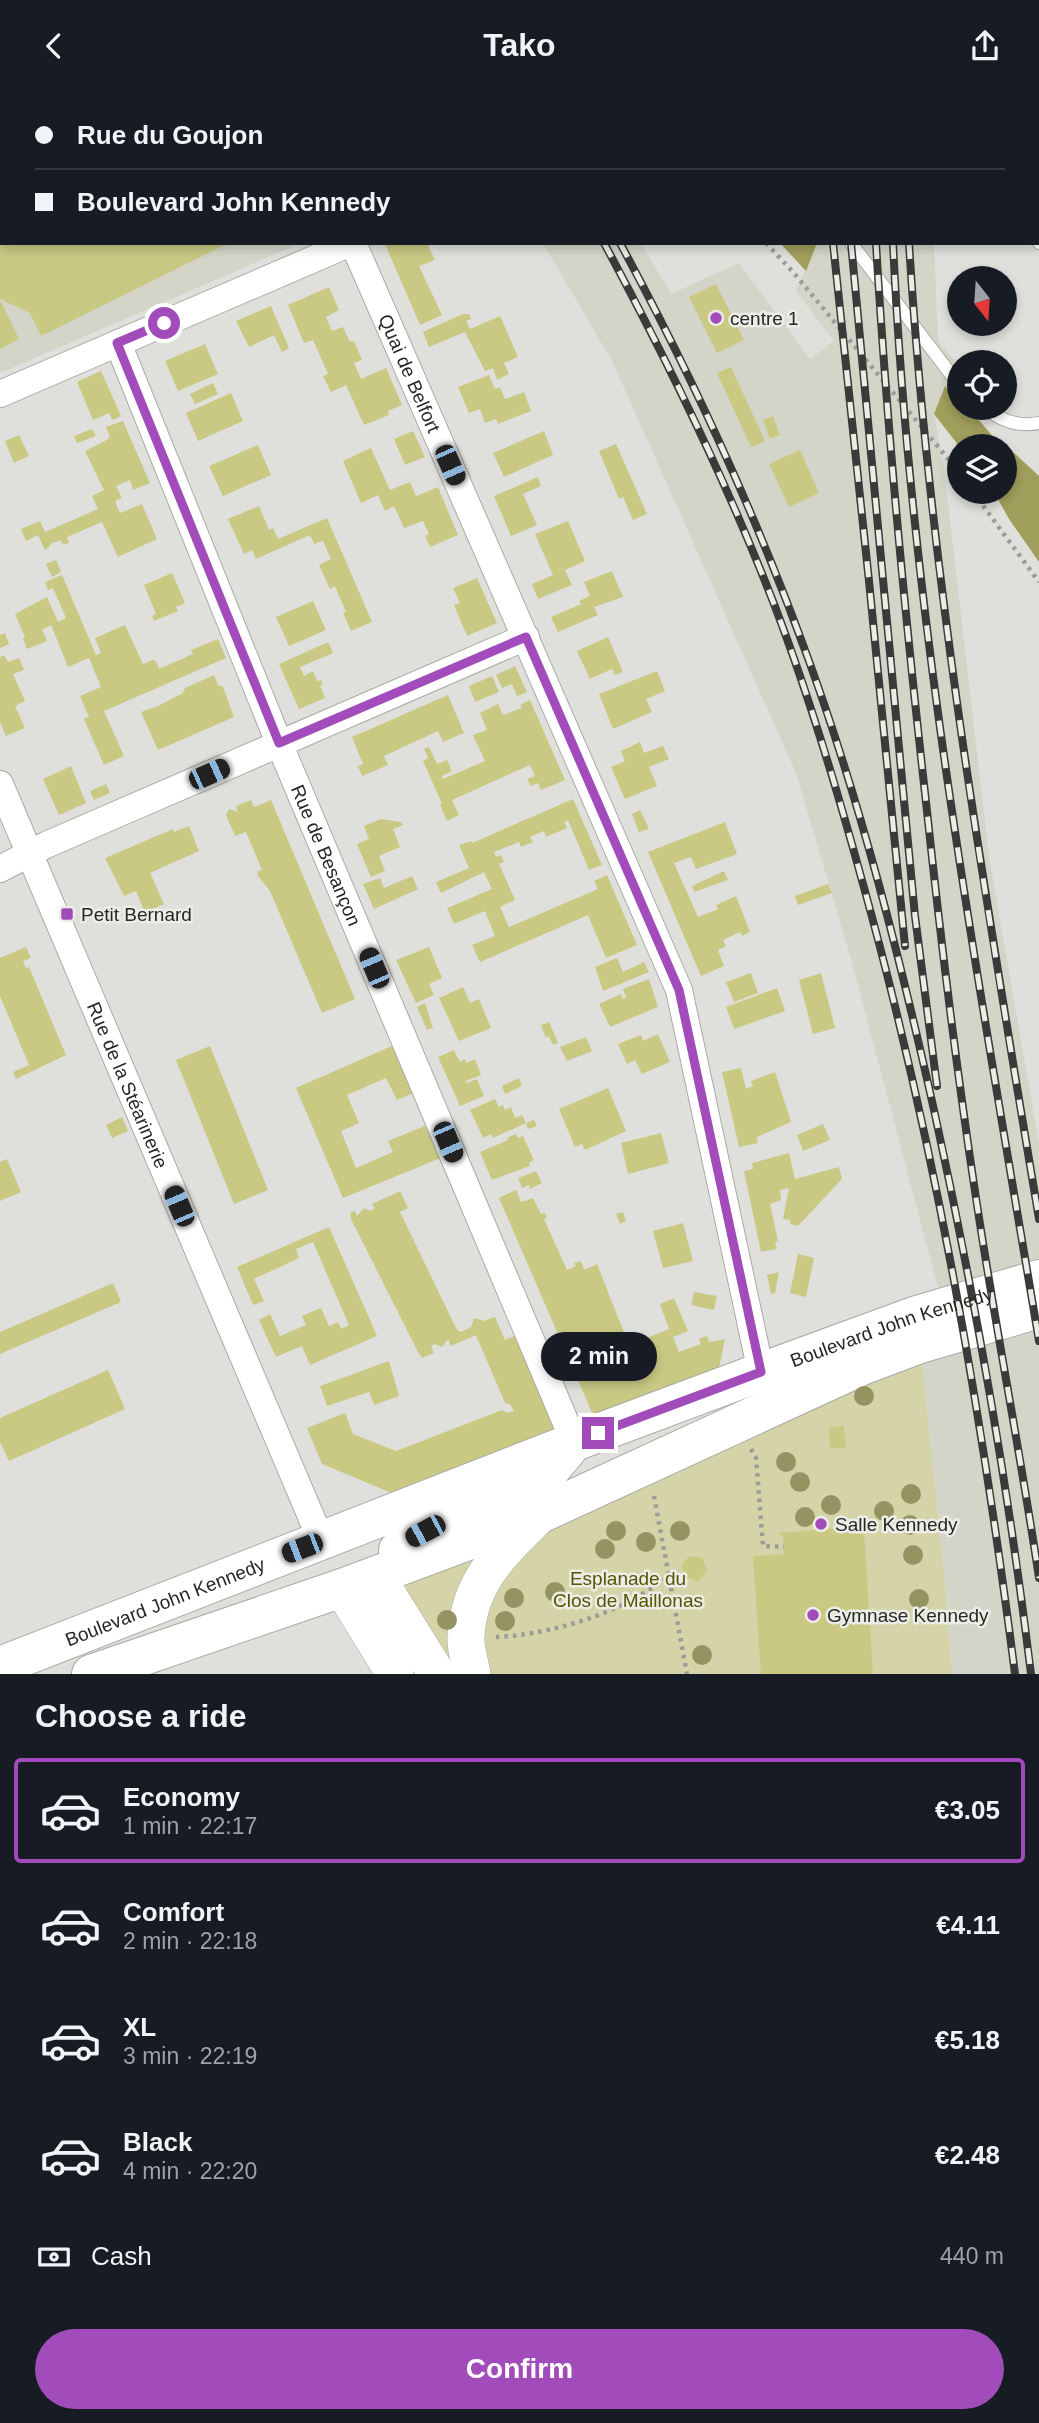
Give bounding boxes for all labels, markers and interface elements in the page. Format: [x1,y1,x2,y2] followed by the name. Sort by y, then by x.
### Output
[35,27,73,65] icon: back
[483,27,556,63] text: Tako
[966,27,1004,65] icon: share
[77,120,263,150] text: Rue du Goujon
[77,187,391,217] text: Boulevard John Kennedy
[947,266,1017,336] north arrow
[947,266,1017,504] map controls
[148,307,180,339] route start
[730,308,799,329] place label: centre 1
[708,310,724,326] marker: centre 1
[374,311,445,436] street label: Quai de Belfort
[947,350,1017,420] button: locate
[947,434,1017,504] button: layers
[432,442,469,488] car
[186,756,233,792] car
[287,782,365,929] street label: Rue de Besançon
[81,904,192,925] place label: Petit Bernard
[59,906,75,922] marker: Petit Bernard
[357,945,392,991] car
[83,999,172,1172] street label: Rue de la Stéarinerie
[431,1119,466,1165] car
[162,1183,197,1229] car
[788,1283,996,1371] street label: Boulevard John Kennedy
[540,1331,656,1381] callout: 2 min
[569,1343,629,1369] text: 2 min
[582,1417,614,1449] route end
[402,1512,449,1550] car
[835,1514,958,1535] place label: Salle Kennedy
[813,1516,829,1532] marker: Salle Kennedy
[279,1531,326,1565] car
[62,1554,268,1651] street label: Boulevard John Kennedy
[553,1568,703,1611] park label: Esplanade du Clos de Maillonas
[827,1605,989,1626] place label: Gymnase Kennedy
[805,1607,821,1623] marker: Gymnase Kennedy
[35,1698,247,1734] text: Choose a ride
[39,1779,102,1842] icon: car
[123,1782,240,1812] text: Economy
[935,1795,1000,1825] text: €3.05
[123,1813,257,1839] text: 1 min · 22:17
[39,1894,102,1957] icon: car
[123,1897,224,1927] text: Comfort
[936,1910,1000,1940] text: €4.11
[123,1928,257,1954] text: 2 min · 22:18
[39,2009,102,2072] icon: car
[123,2012,156,2042] text: XL
[935,2025,1000,2055] text: €5.18
[123,2043,257,2069] text: 3 min · 22:19
[39,2124,102,2187] icon: car
[123,2127,192,2157] text: Black
[935,2140,1000,2170] text: €2.48
[123,2158,257,2184] text: 4 min · 22:20
[35,2238,73,2276] icon: cash
[91,2241,152,2271] text: Cash
[940,2243,1004,2269] text: 440 m
[35,2329,1004,2409] button: Confirm

